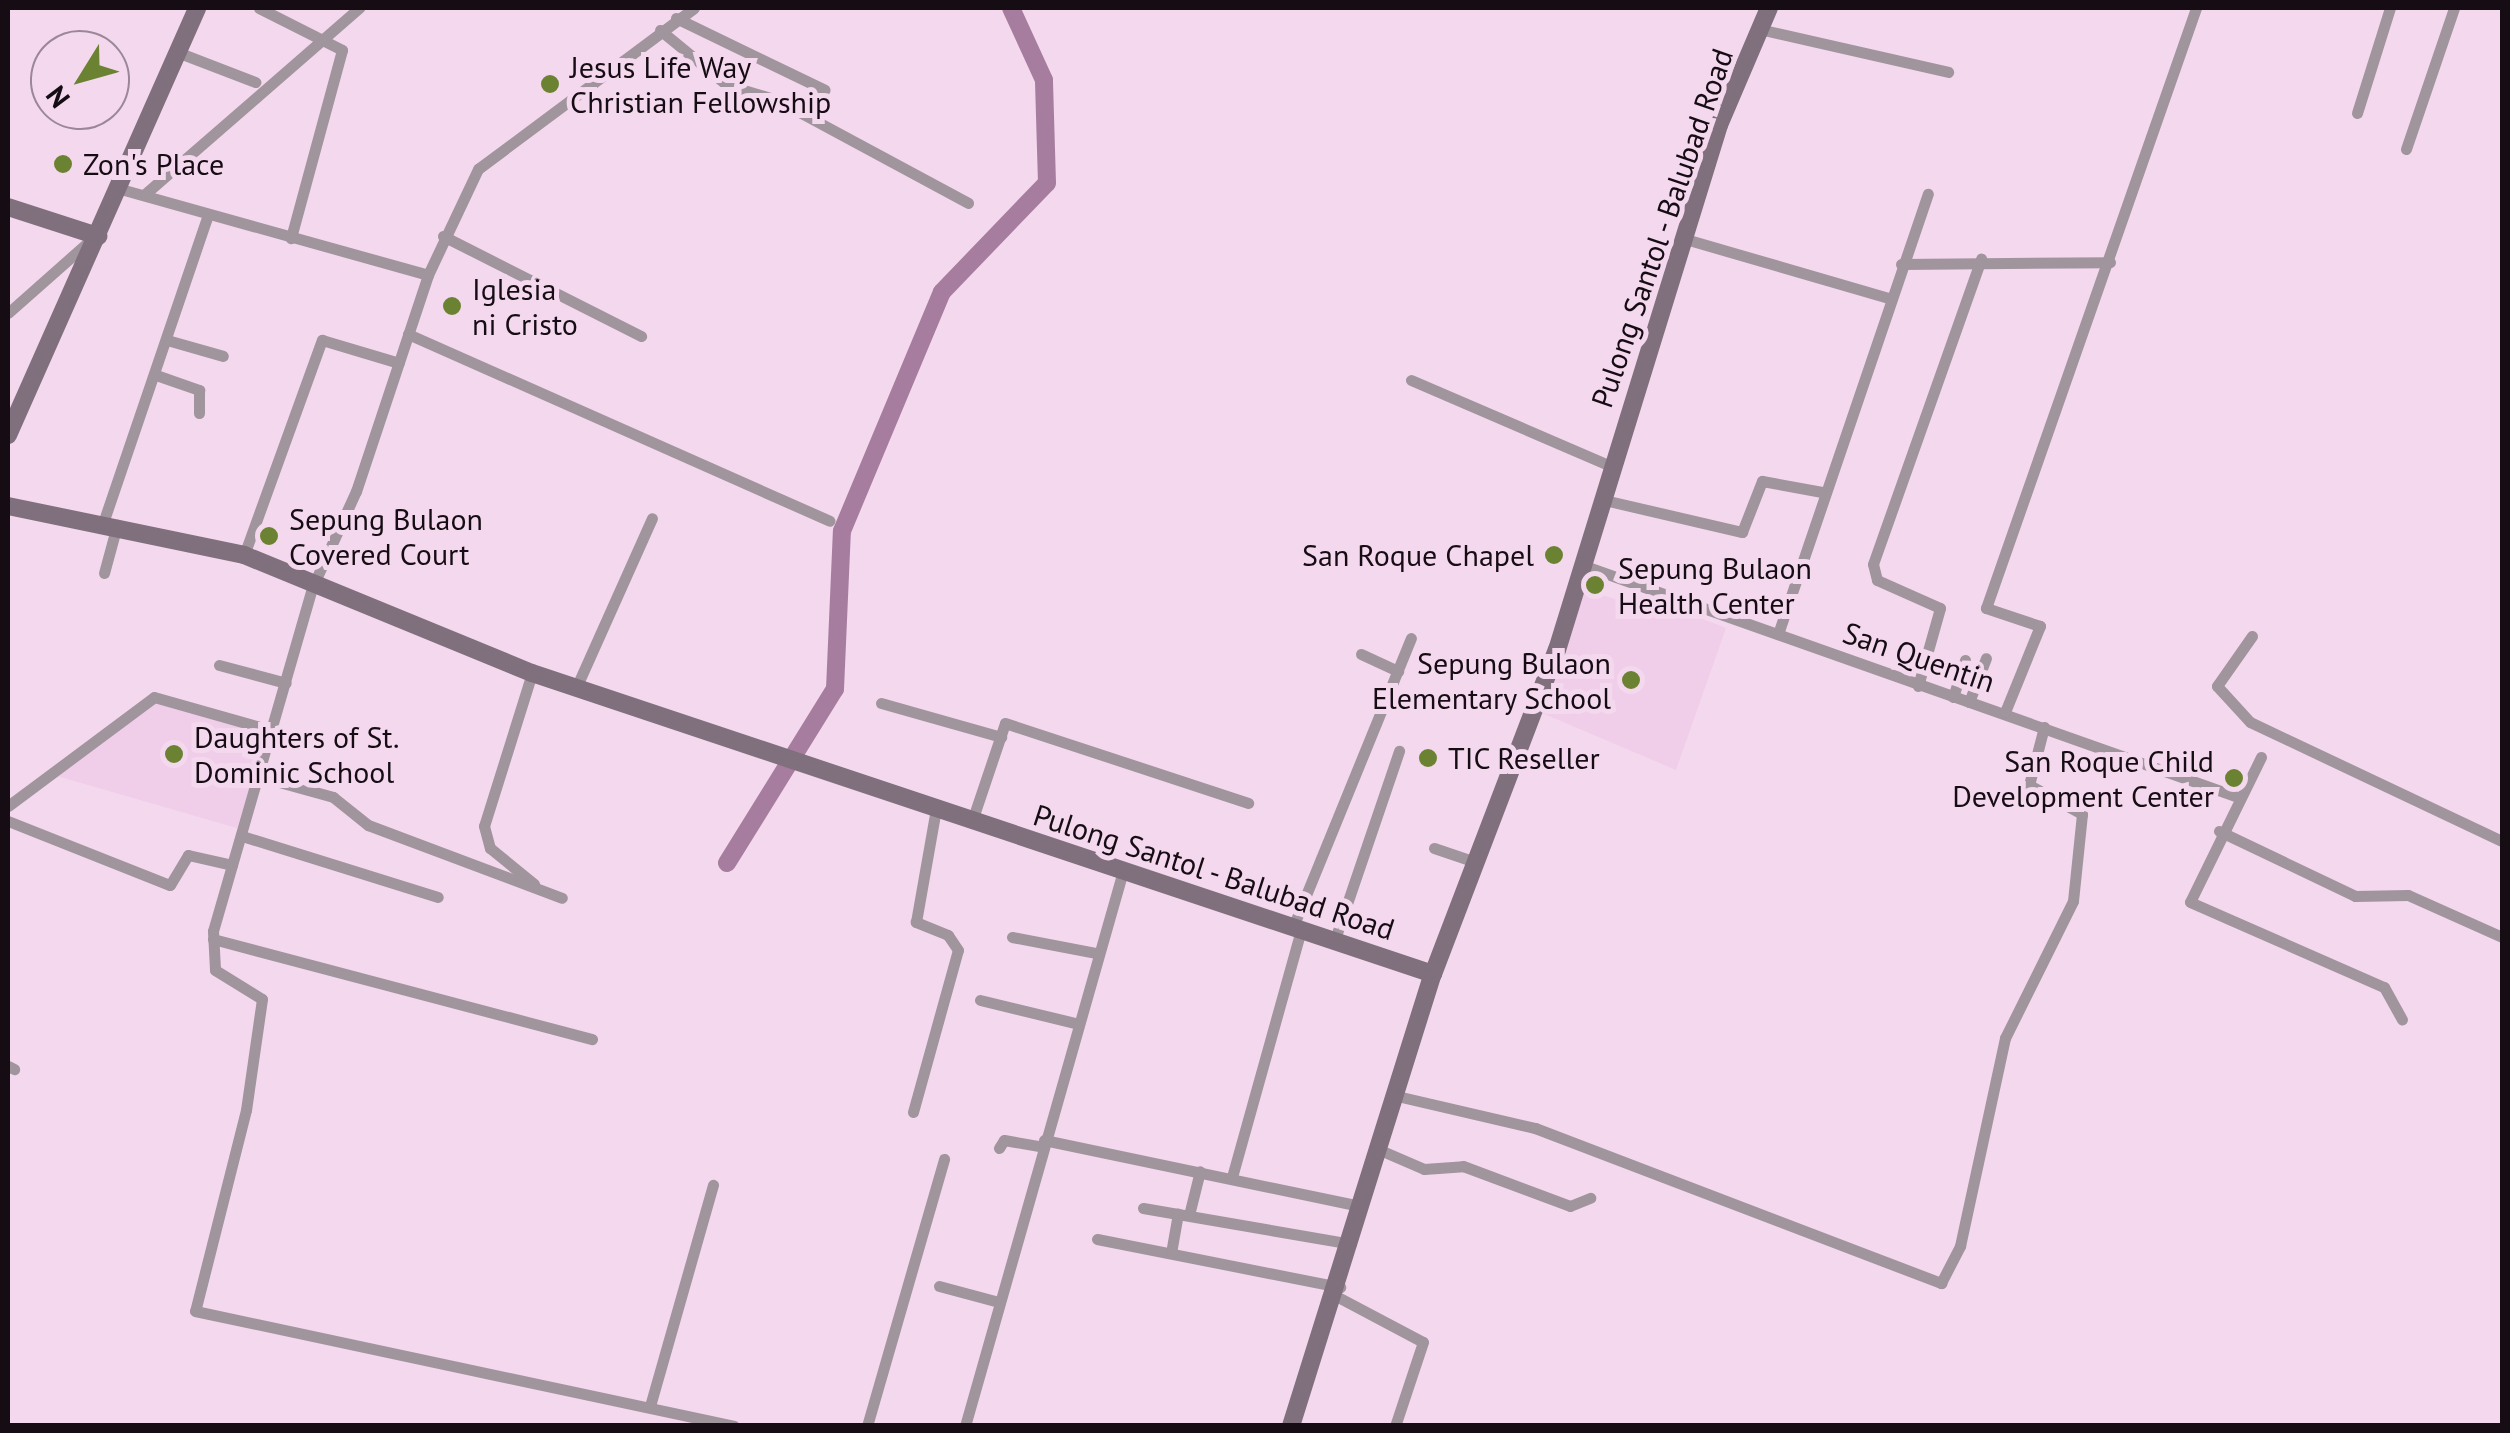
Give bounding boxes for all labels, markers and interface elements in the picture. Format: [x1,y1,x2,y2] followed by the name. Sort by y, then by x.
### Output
[30,30,130,130] north arrow
[1583,42,1741,414] street label: Pulong Santol - Balubad Road
[570,49,831,120] place label: Jesus Life Way Christian Fellowship
[539,73,561,95] marker: Jesus Life Way Christian Fellowship
[37,79,78,116] text: N
[83,146,224,182] place label: Zon's Place
[52,153,74,175] marker: Zon's Place
[472,271,578,342] place label: Iglesia ni Cristo
[441,295,463,317] marker: Iglesia ni Cristo
[289,501,483,572] place label: Sepung Bulaon Covered Court
[258,525,280,547] marker: Sepung Bulaon Covered Court
[1302,537,1534,573] place label: San Roque Chapel
[1543,544,1565,566] marker: San Roque Chapel
[1618,550,1812,620] place label: Sepung Bulaon Health Center
[1582,572,1608,598] marker: Sepung Bulaon Health Center
[1838,614,2000,700] street label: San Quentin
[1371,645,1611,716] place label: Sepung Bulaon Elementary School
[1620,669,1642,691] marker: Sepung Bulaon Elementary School
[194,719,399,790] place label: Daughters of St. Dominic School
[1448,740,1601,776] place label: TIC Reseller
[163,743,185,765] marker: Daughters of St. Dominic School
[1952,743,2214,814] place label: San Roque Child Development Center
[1417,747,1439,769] marker: TIC Reseller
[2223,767,2245,789] marker: San Roque Child Development Center
[1027,796,1401,948] street label: Pulong Santol - Balubad Road

